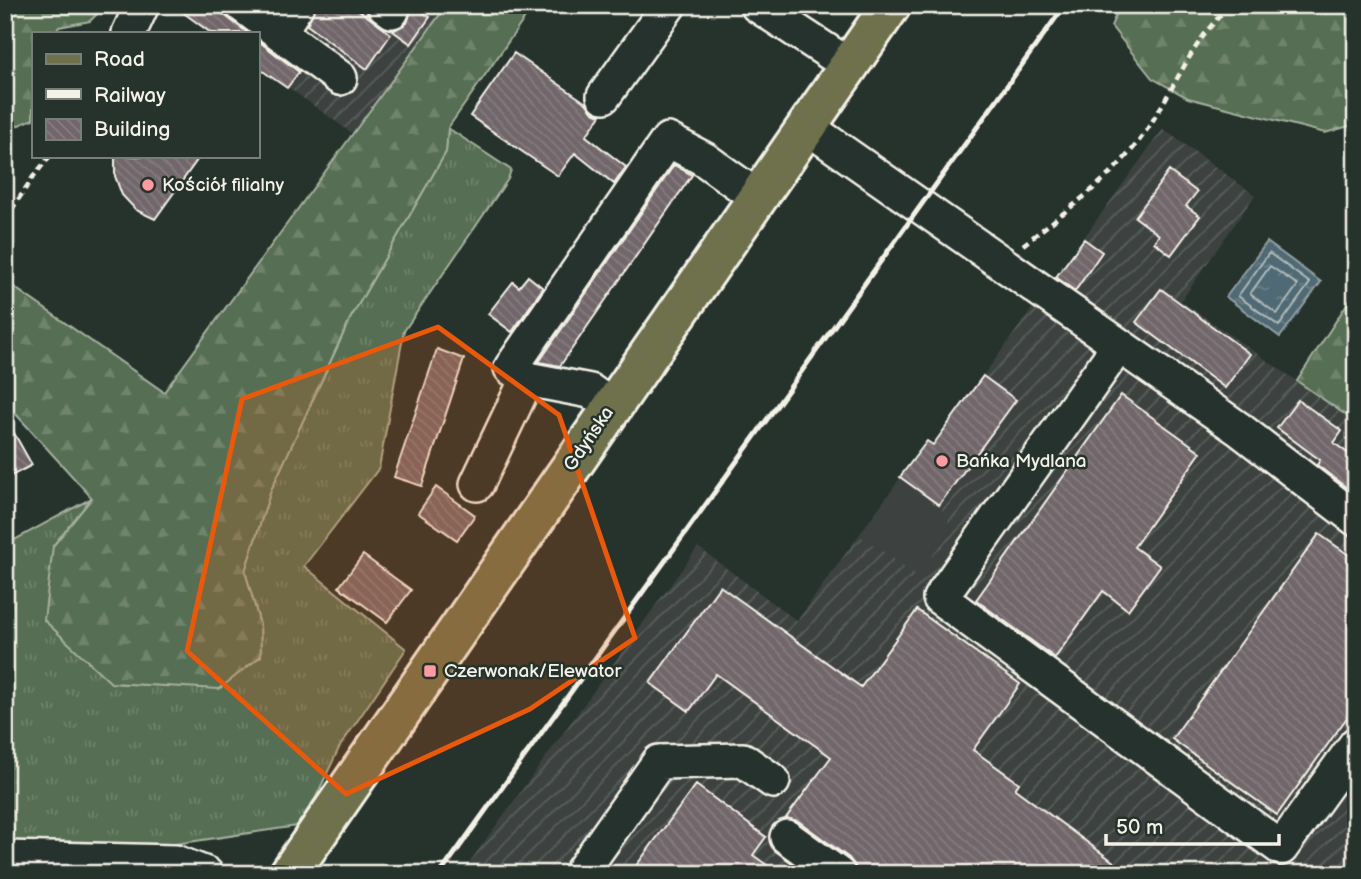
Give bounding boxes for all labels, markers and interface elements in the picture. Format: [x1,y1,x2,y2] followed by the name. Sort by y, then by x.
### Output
[32,32,259,158] legend
[94,47,145,72] text: Road
[94,83,166,108] text: Railway
[94,117,170,142] text: Building
[162,174,284,197] place label: Kościół filialny
[140,177,156,193] marker: Kościół filialny
[559,402,619,476] street label: Gdyńska
[956,450,1087,473] place label: Bańka Mydlana
[934,453,950,469] marker: Bańka Mydlana
[444,660,623,683] place label: Czerwonak/Elewator
[422,663,438,679] marker: Czerwonak/Elewator
[1106,802,1279,846] scale bar
[1116,815,1163,840] text: 50 m

